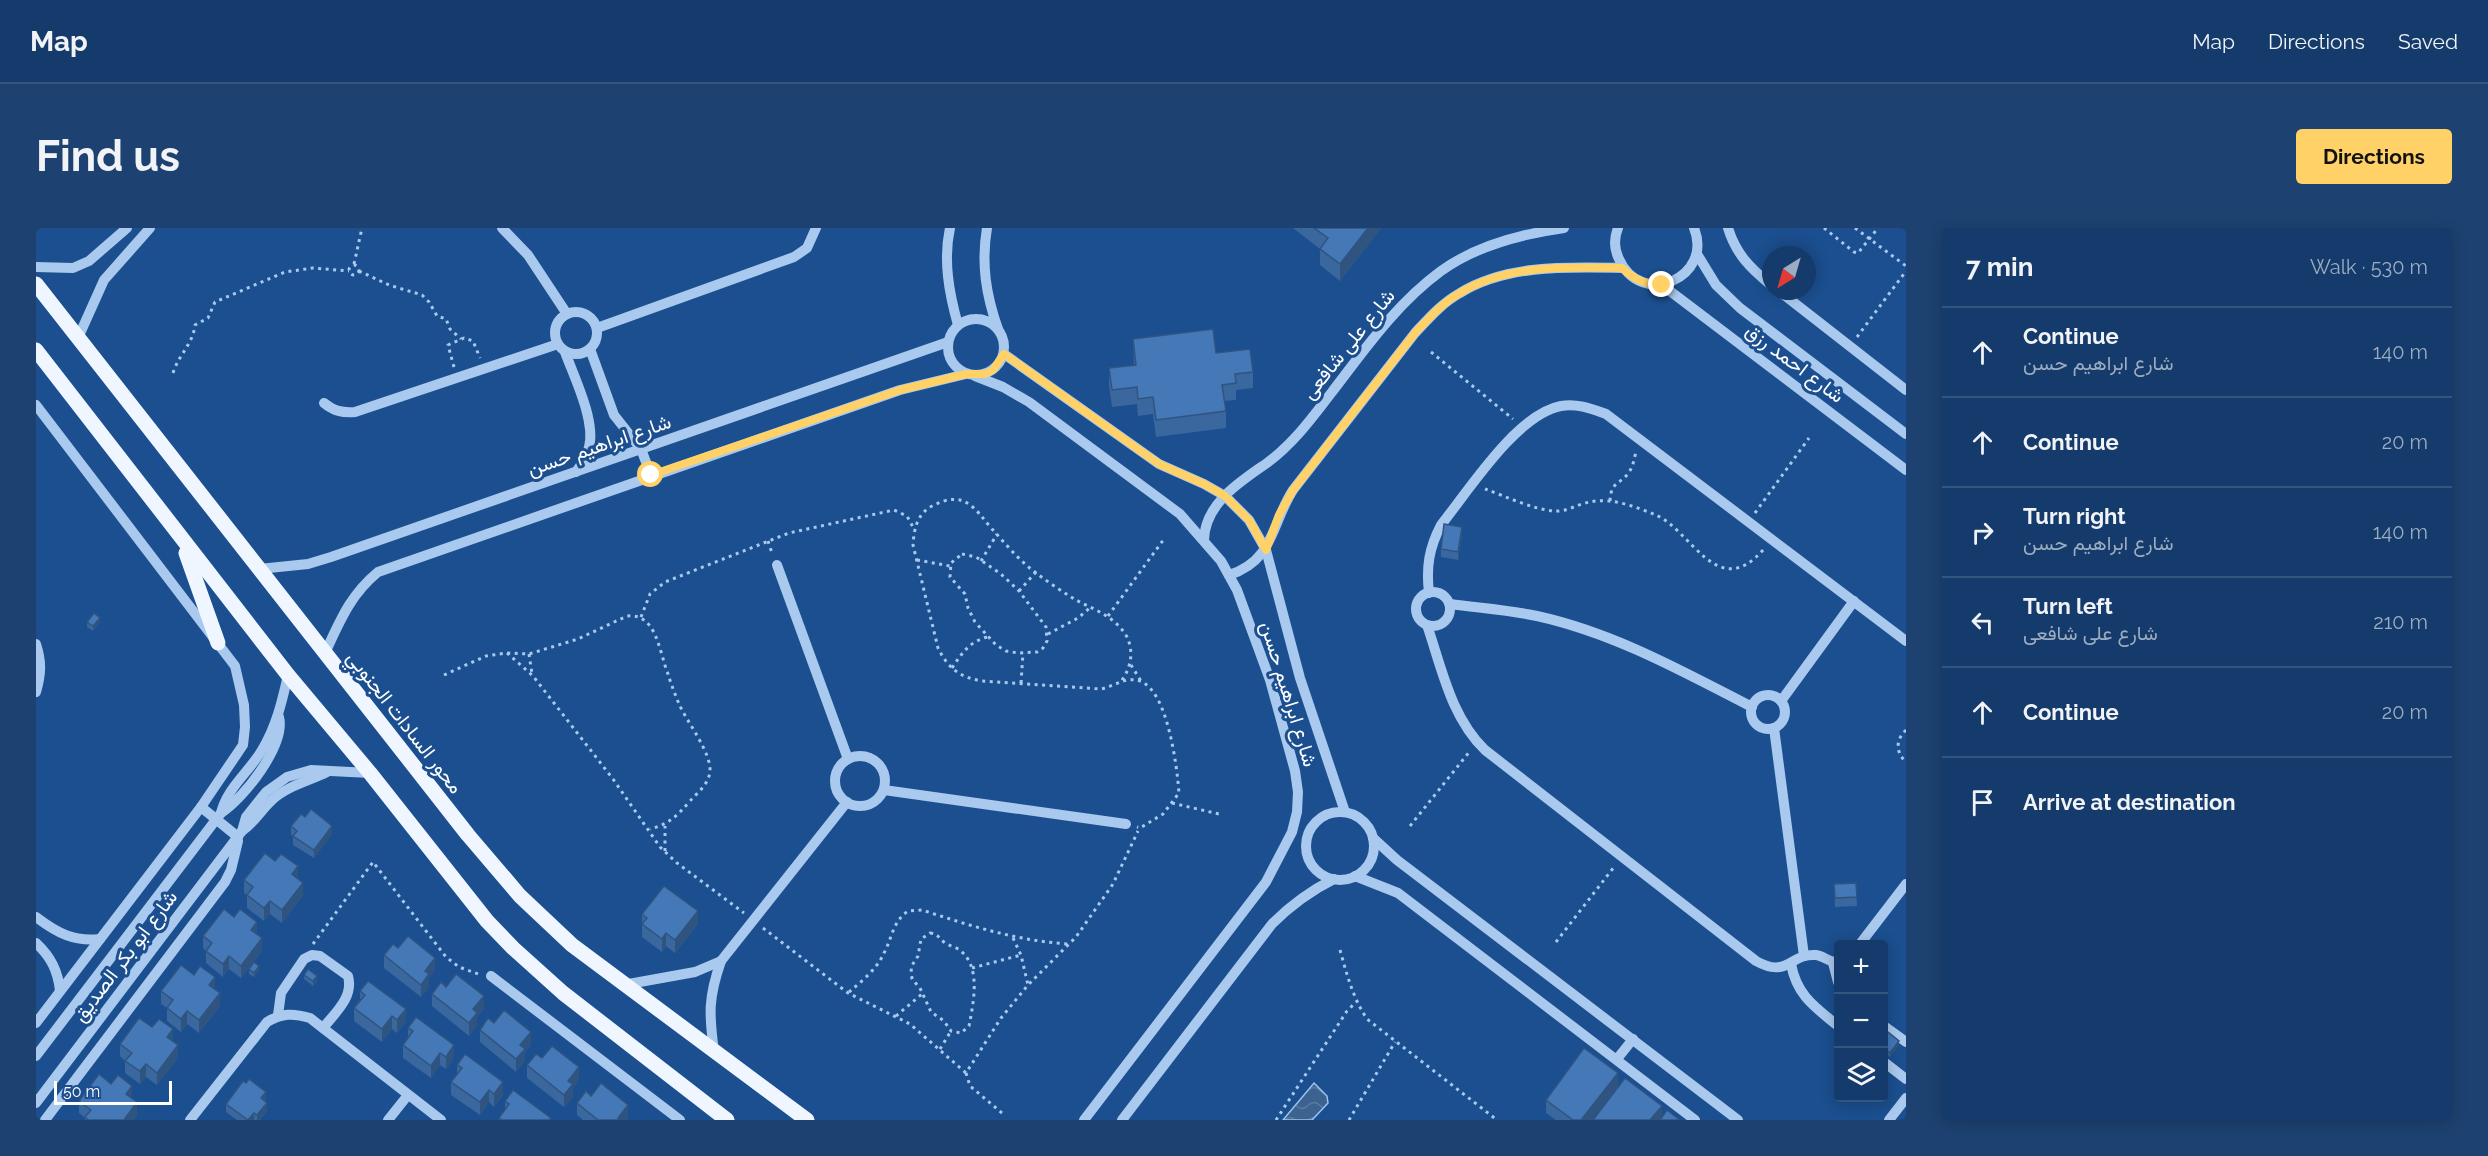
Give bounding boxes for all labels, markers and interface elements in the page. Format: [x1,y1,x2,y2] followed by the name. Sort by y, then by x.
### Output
[30,25,88,58] text: Map
[2192,29,2235,54] text: Map
[2268,29,2365,54] text: Directions
[2398,29,2458,54] text: Saved
[2296,129,2452,184] button: Directions
[36,132,180,181] text: Find us
[1762,246,1816,300] north arrow
[1966,252,2033,282] text: 7 min
[2310,255,2428,279] text: Walk · 530 m
[1648,271,1674,297] route end
[1296,284,1401,405] street label: شارع على شافعى
[1740,318,1849,409] street label: شارع احمد رزق
[2023,323,2119,349] text: Continue
[1966,336,1999,369] icon: ahead
[2373,340,2428,364] text: 140 m
[2023,351,2174,375] text: شارع ابراهيم حسن
[524,409,675,483] street label: شارع ابراهيم حسن
[1966,426,1999,459] icon: ahead
[2023,429,2119,455] text: Continue
[2382,430,2428,454] text: 20 m
[637,461,663,487] route start
[2023,503,2126,529] text: Turn right
[1966,516,1999,549] icon: right
[2373,520,2428,544] text: 140 m
[2023,531,2174,555] text: شارع ابراهيم حسن
[2023,593,2113,619] text: Turn left
[1966,606,1999,639] icon: left
[2373,610,2428,634] text: 210 m
[1254,619,1322,770] street label: شارع ابراهيم حسن
[2023,621,2158,645] text: شارع على شافعى
[338,646,468,801] street label: محور السادات الجنوبي
[1966,696,1999,729] icon: ahead
[2023,699,2119,725] text: Continue
[2382,700,2428,724] text: 20 m
[1966,786,1999,819] icon: arrive
[2023,789,2236,815] text: Arrive at destination
[68,885,184,1028] street label: شارع ابو بكر الصديق
[1834,940,1888,1102] map controls
[1834,940,1888,994] button: +
[1834,994,1888,1048] button: −
[1834,1048,1888,1102] button: layers
[54,1078,172,1106] scale bar
[63,1082,100,1101] text: 50 m

